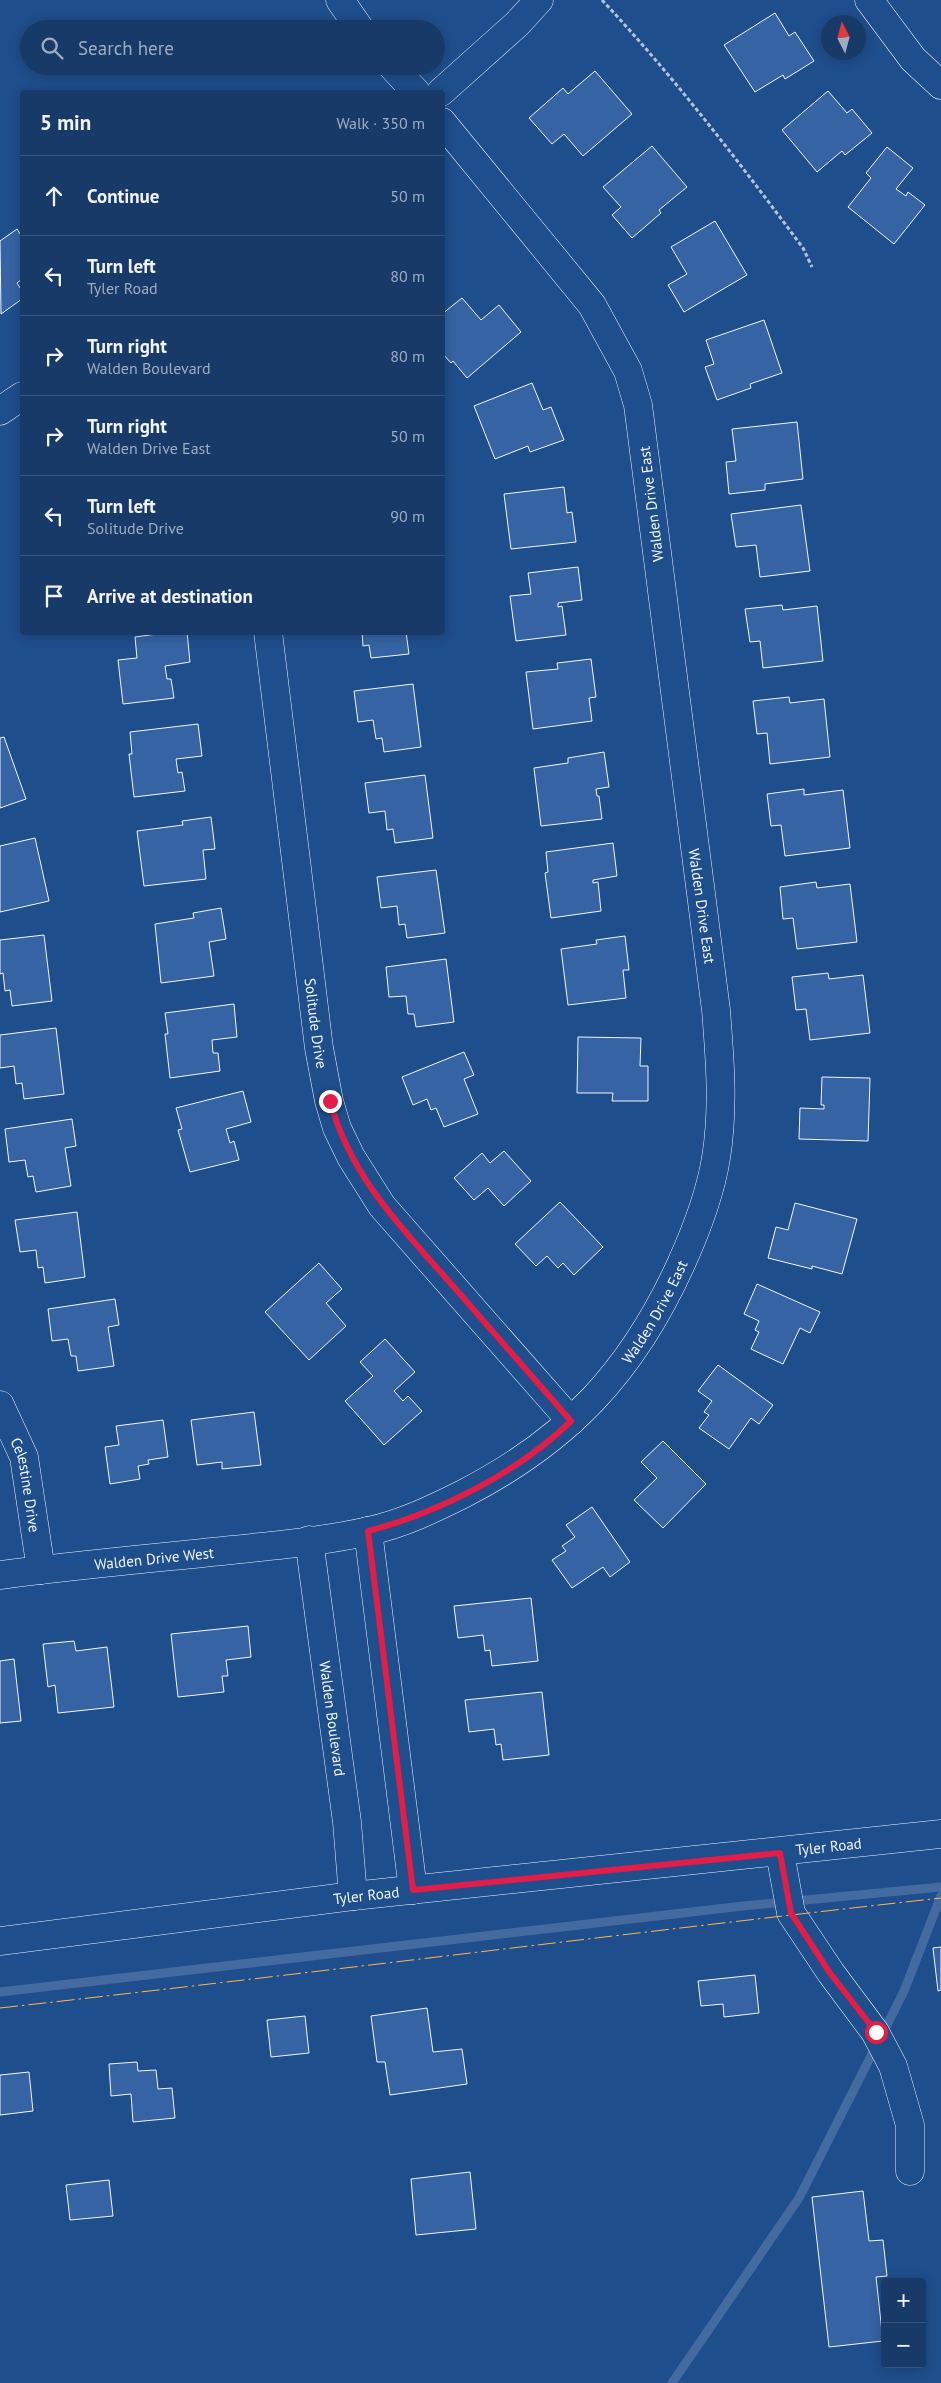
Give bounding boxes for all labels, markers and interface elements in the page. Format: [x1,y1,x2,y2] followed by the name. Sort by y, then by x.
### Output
[821,15,866,60] north arrow
[20,20,445,75] search box
[38,34,66,62] icon: search
[78,36,174,60] text: Search here
[40,109,91,136] text: 5 min
[336,113,425,133] text: Walk · 350 m
[40,182,68,210] icon: ahead
[87,184,159,208] text: Continue
[390,186,425,206] text: 50 m
[87,254,156,278] text: Turn left
[40,262,68,290] icon: left
[390,266,425,286] text: 80 m
[87,278,158,298] text: Tyler Road
[87,334,167,358] text: Turn right
[40,342,68,370] icon: right
[390,346,425,366] text: 80 m
[87,358,211,378] text: Walden Boulevard
[87,414,167,438] text: Turn right
[40,422,68,450] icon: right
[390,426,425,446] text: 50 m
[87,438,211,458] text: Walden Drive East
[635,445,667,563] street label: Walden Drive East
[87,494,156,518] text: Turn left
[40,502,68,530] icon: left
[390,506,425,526] text: 90 m
[87,518,184,538] text: Solitude Drive
[40,582,68,610] icon: arrive
[87,584,253,608] text: Arrive at destination
[685,847,719,965] street label: Walden Drive East
[301,977,332,1070] street label: Solitude Drive
[319,1090,342,1113] route end
[617,1257,691,1367] street label: Walden Drive East
[7,1434,45,1534] street label: Celestine Drive
[93,1542,215,1573] street label: Walden Drive West
[316,1660,350,1777] street label: Walden Boulevard
[795,1833,862,1859] street label: Tyler Road
[332,1882,400,1908] street label: Tyler Road
[865,2021,888,2044] route start
[881,2278,926,2368] map controls
[881,2278,926,2323] button: +
[881,2323,926,2368] button: −

